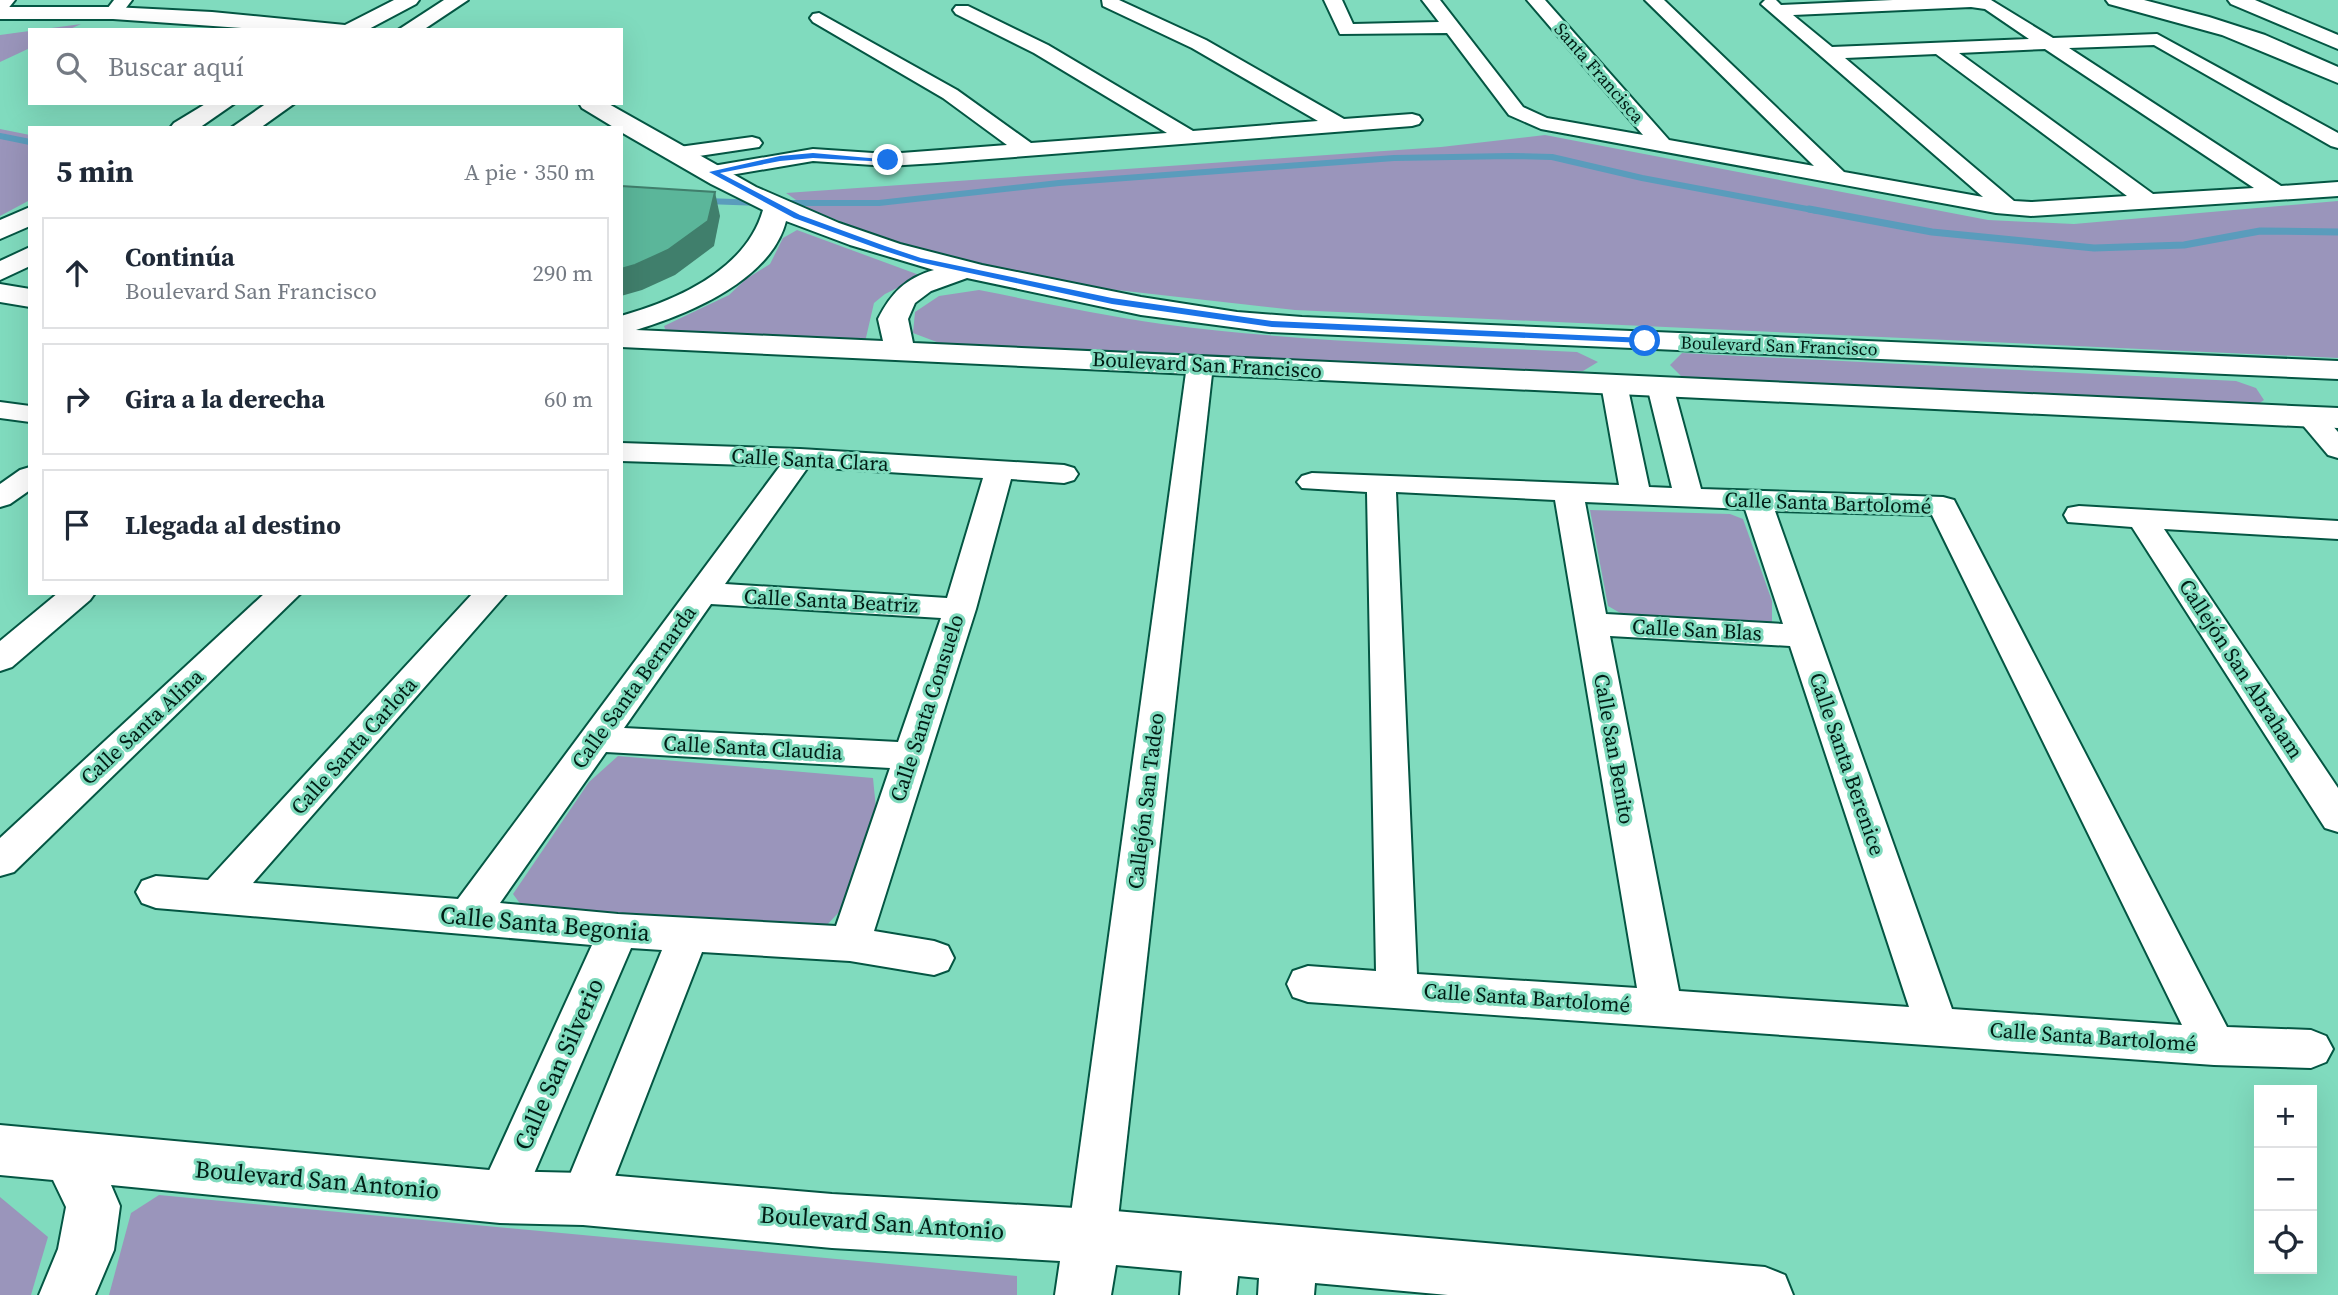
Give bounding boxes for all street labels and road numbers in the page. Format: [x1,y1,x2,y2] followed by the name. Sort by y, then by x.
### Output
[1549,17,1651,129] street label: Santa Francisca
[1680,330,1878,361] street label: Boulevard San Francisco
[1091,344,1323,385] street label: Boulevard San Francisco
[731,441,890,478] street label: Calle Santa Clara
[1724,484,1932,521] street label: Calle Santa Bartolomé
[2172,573,2310,764] street label: Callejón San Abraham
[743,581,919,620] street label: Calle Santa Beatriz
[564,599,703,774] street label: Calle Santa Bernarda
[883,610,971,805] street label: Calle Santa Consuelo
[1631,612,1763,647] street label: Calle San Blas
[74,662,210,791] street label: Calle Santa Alina
[1803,669,1892,859] street label: Calle Santa Berenice
[284,670,423,821] street label: Calle Santa Carlota
[1587,671,1642,826] street label: Calle San Benito
[1120,711,1171,891] street label: Callejón San Tadeo
[663,728,844,767] street label: Calle Santa Claudia
[439,898,652,949] street label: Calle Santa Begonia
[506,973,611,1155] street label: Calle San Silverio
[1423,976,1631,1019] street label: Calle Santa Bartolomé
[1989,1015,2197,1058] street label: Calle Santa Bartolomé
[194,1152,440,1207] street label: Boulevard San Antonio
[759,1198,1005,1248] street label: Boulevard San Antonio

